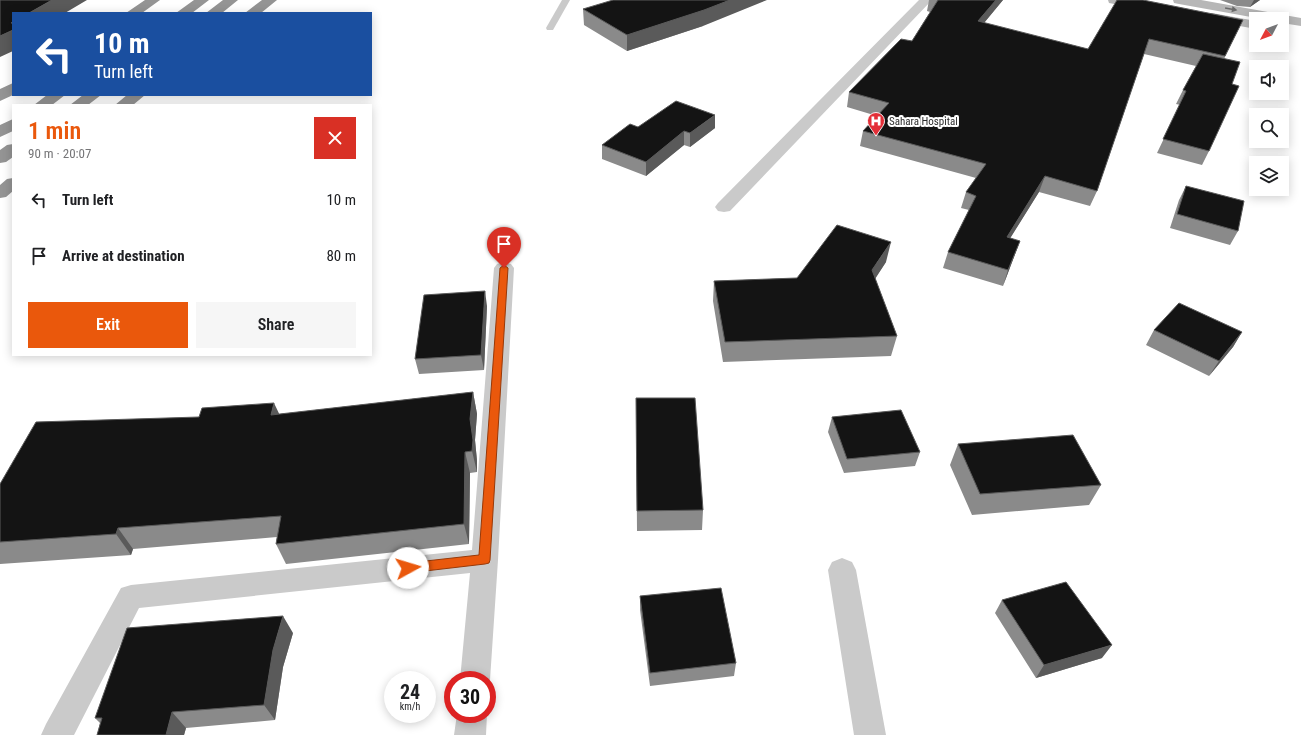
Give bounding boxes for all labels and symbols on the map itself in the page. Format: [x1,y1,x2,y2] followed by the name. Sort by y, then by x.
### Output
[1225,6,1237,12] one-way arrow
[1249,12,1289,52] north arrow
[866,111,886,136] hospital icon: Sahara Hospital
[889,115,958,128] place label: Sahara Hospital
[487,227,521,268] pin
[387,547,429,589] position arrow
[444,671,496,723] speed limit sign: 30

